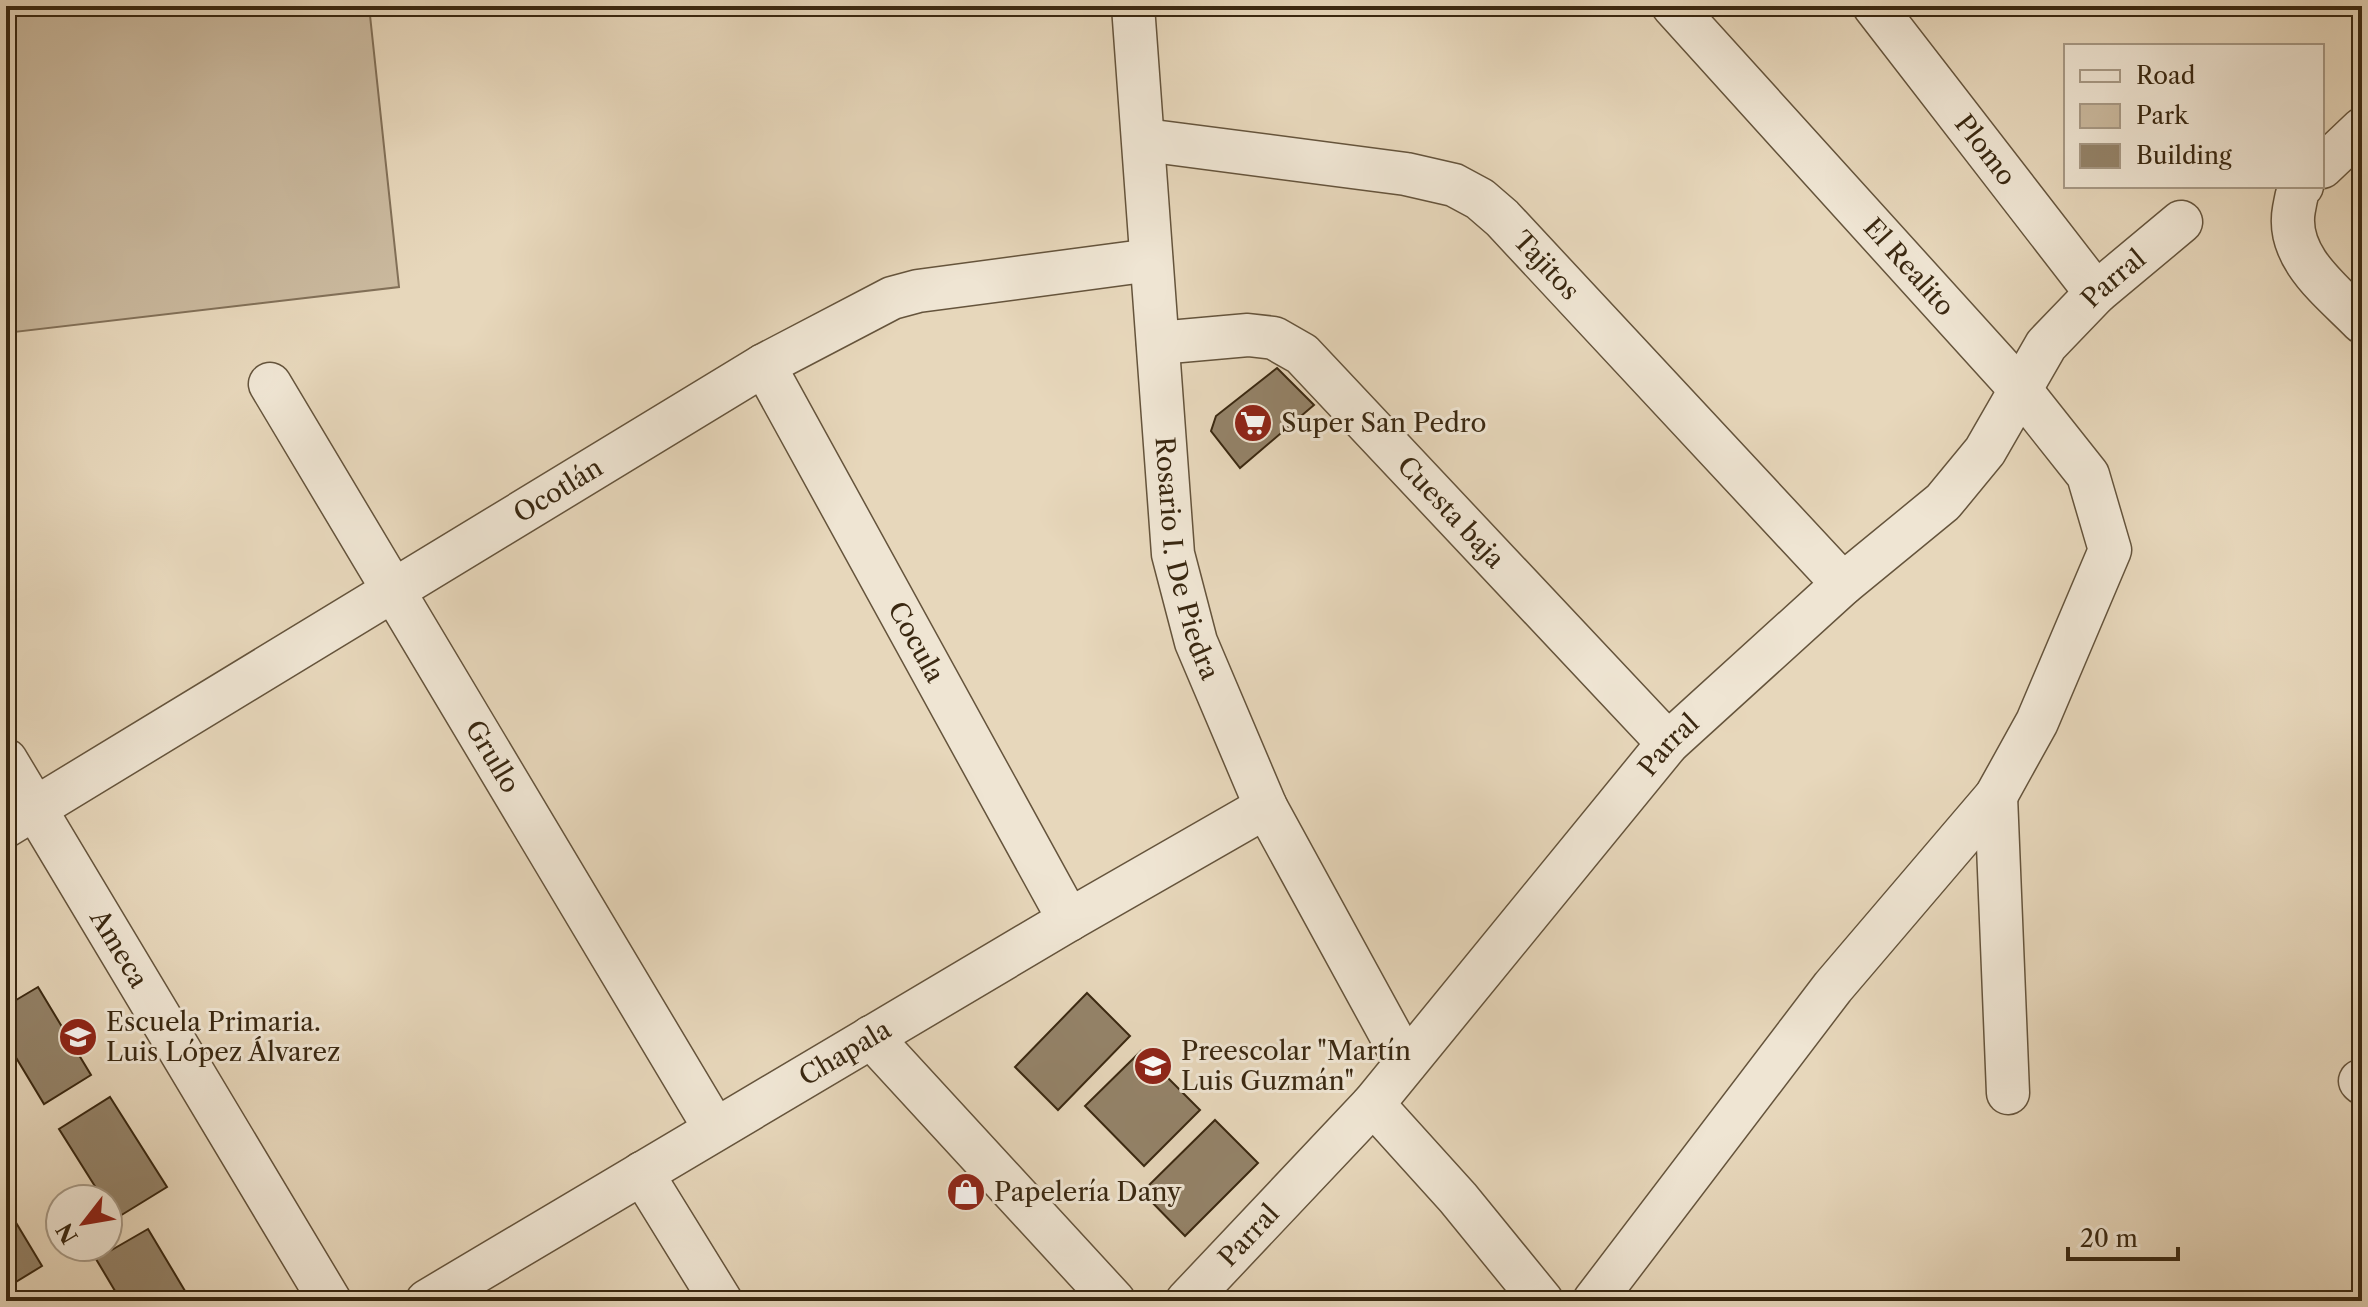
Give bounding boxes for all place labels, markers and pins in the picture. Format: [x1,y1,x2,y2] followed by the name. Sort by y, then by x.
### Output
[1232,402,1274,444] supermarket icon: Super San Pedro
[1281,407,1486,439] place label: Super San Pedro
[106,1006,340,1068] place label: Escuela Primaria. Luis López Álvarez
[57,1016,99,1058] school or university icon: Escuela Primaria. Luis López Álvarez
[1181,1035,1411,1097] place label: Preescolar "Martín Luis Guzmán"
[1132,1045,1174,1087] school or university icon: Preescolar "Martín Luis Guzmán"
[945,1171,987,1213] shop icon: Papelería Dany
[994,1176,1182,1208] place label: Papelería Dany

